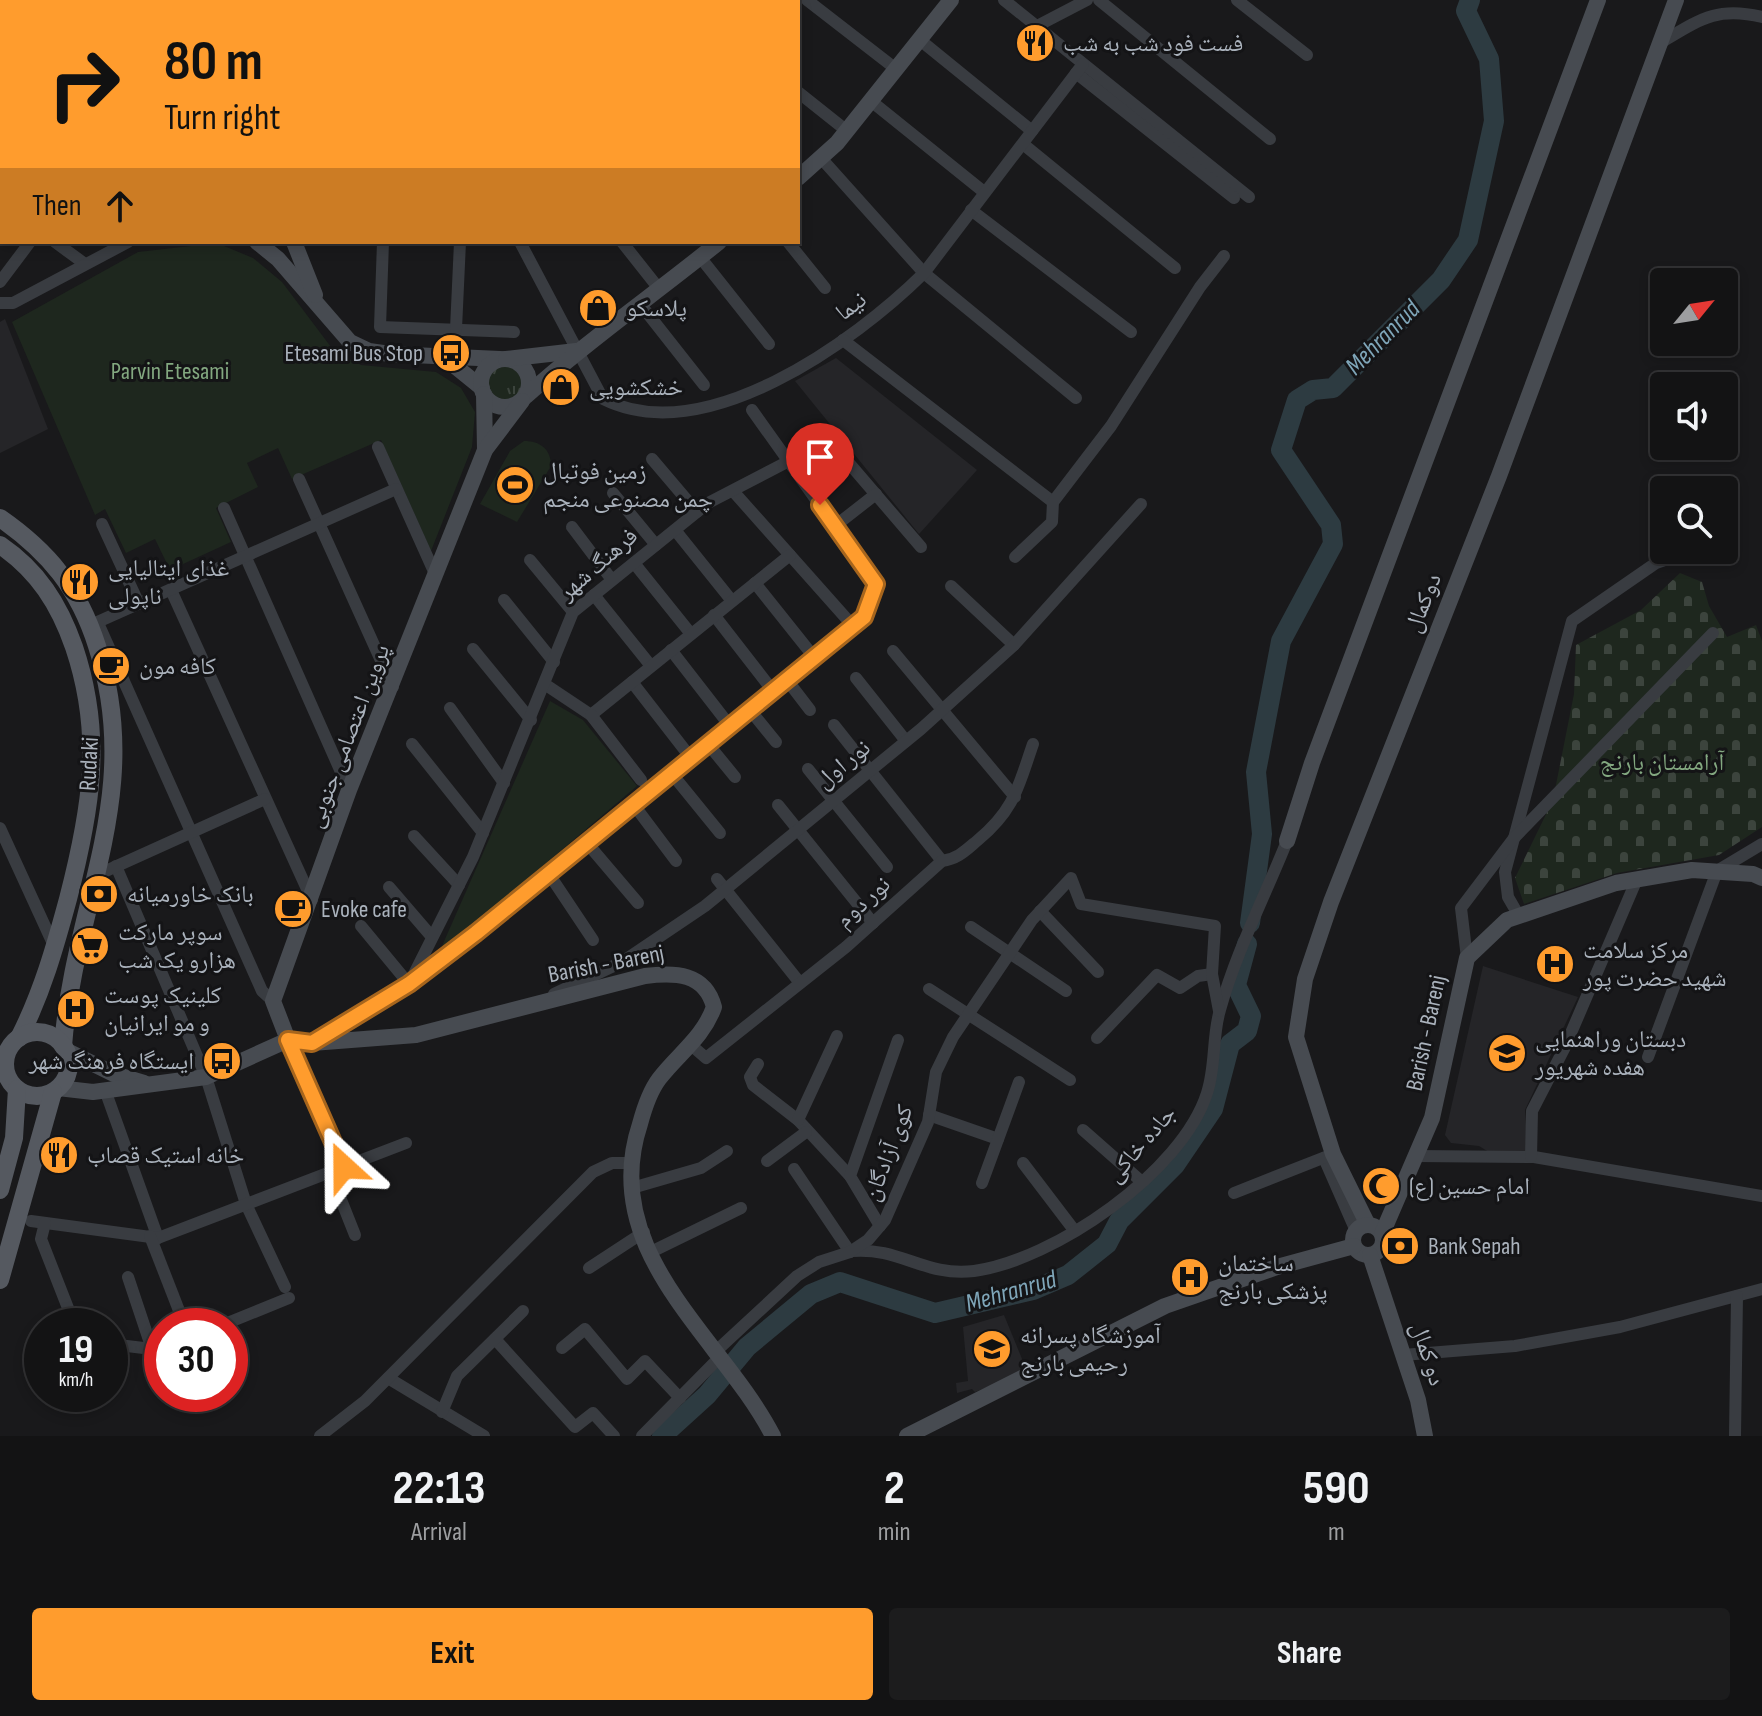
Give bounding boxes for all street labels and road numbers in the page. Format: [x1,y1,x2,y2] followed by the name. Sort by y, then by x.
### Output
[830,285,872,327] street label: نیما
[551,522,644,607] street label: فرهنگ شهر
[1398,569,1448,637] street label: دوکمال
[300,640,396,832] street label: پروین اعتصامی جنوبی
[810,733,876,795] street label: نور اول
[73,736,105,792] street label: Rudaki
[830,870,897,935] street label: نور دوم
[546,939,666,989] street label: Barish - Barenj
[1400,973,1452,1093] street label: Barish - Barenj
[1100,1100,1182,1188] street label: جاده خاکی
[856,1101,920,1205] street label: کوی آزادگان
[1404,1319,1452,1389] street label: دو کمال

